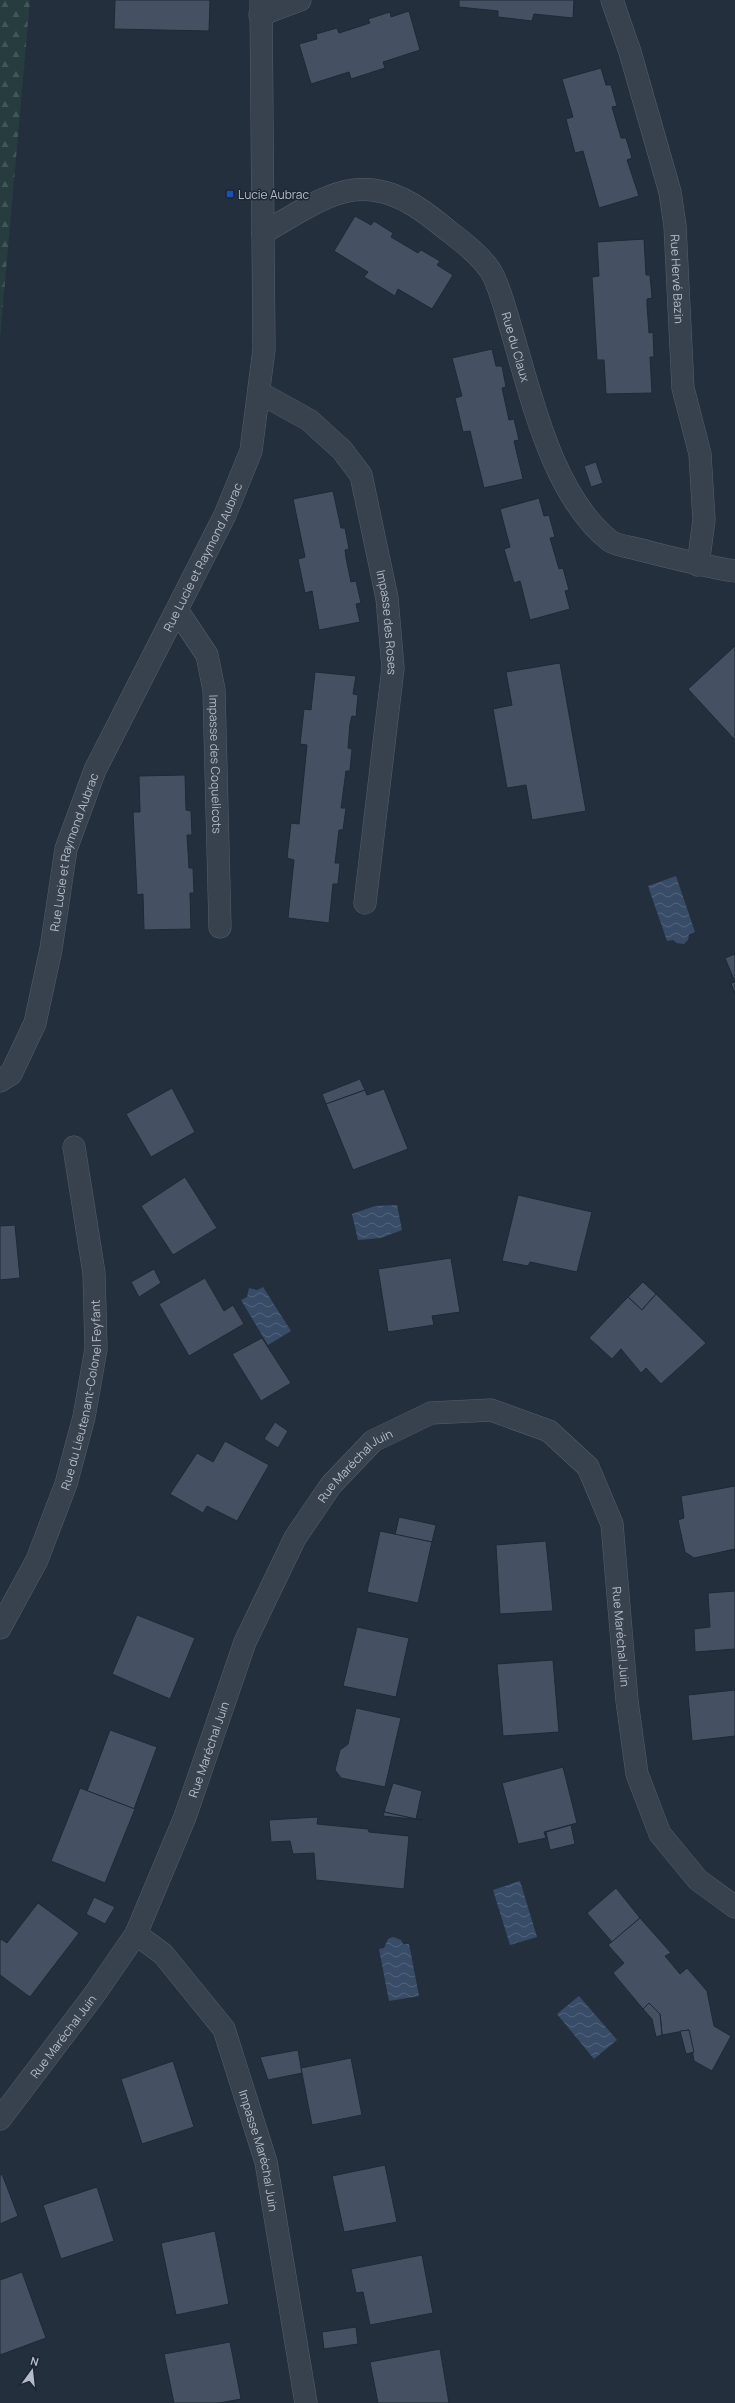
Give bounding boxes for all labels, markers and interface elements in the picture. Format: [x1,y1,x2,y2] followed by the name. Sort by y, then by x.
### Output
[238,186,310,203] place label: Lucie Aubrac
[225,189,235,199] marker: Lucie Aubrac
[667,234,688,324] street label: Rue Hervé Bazin
[498,310,535,384] street label: Rue du Claux
[159,480,246,634] street label: Rue Lucie et Raymond Aubrac
[373,568,402,676] street label: Impasse des Roses
[206,695,226,834] street label: Impasse des Coquelicots
[45,770,102,932] street label: Rue Lucie et Raymond Aubrac
[56,1299,105,1492] street label: Rue du Lieutenant-Colonel Feyfant
[313,1424,395,1506] street label: Rue Maréchal Juin
[609,1586,634,1688] street label: Rue Maréchal Juin
[184,1699,233,1800] street label: Rue Maréchal Juin
[26,1991,100,2081] street label: Rue Maréchal Juin
[235,2088,283,2213] street label: Impasse Maréchal Juin
[12,2351,52,2391] north arrow
[29,2353,41,2369] text: N

